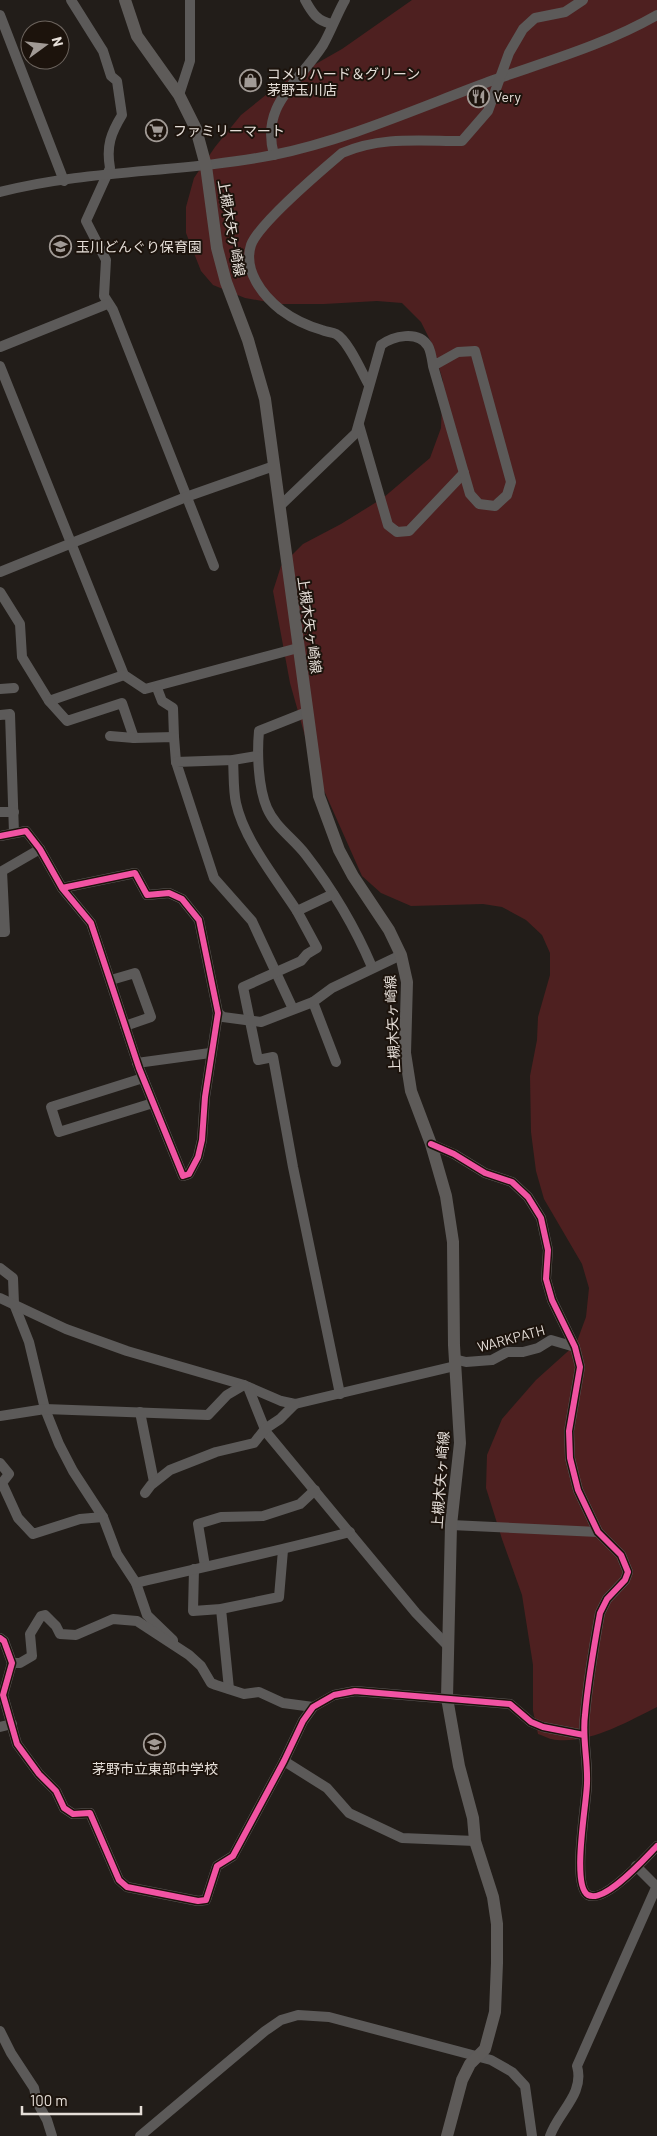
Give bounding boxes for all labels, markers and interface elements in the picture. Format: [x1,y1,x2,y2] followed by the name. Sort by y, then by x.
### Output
[20,20,70,70] north arrow
[49,35,67,48] text: N
[267,65,420,98] place label: コメリハード＆グリーン 茅野玉川店
[239,69,263,93] shop icon: コメリハード＆グリーン 茅野玉川店
[466,84,490,108] restaurant icon: Very
[494,88,522,105] place label: Very
[145,118,169,142] supermarket icon: ファミリーマート
[173,122,285,139] place label: ファミリーマート
[215,178,249,278] street label: 上槻木矢ヶ崎線
[48,234,72,258] school or university icon: 玉川どんぐり保育園
[76,238,202,255] place label: 玉川どんぐり保育園
[295,575,325,675] street label: 上槻木矢ヶ崎線
[381,975,403,1073] street label: 上槻木矢ヶ崎線
[475,1321,547,1355] street label: WARKPATH
[428,1431,452,1529] street label: 上槻木矢ヶ崎線
[143,1733,167,1757] school or university icon: 茅野市立東部中学校
[92,1760,218,1777] place label: 茅野市立東部中学校
[22,2084,141,2116] scale bar
[30,2091,68,2109] text: 100 m

